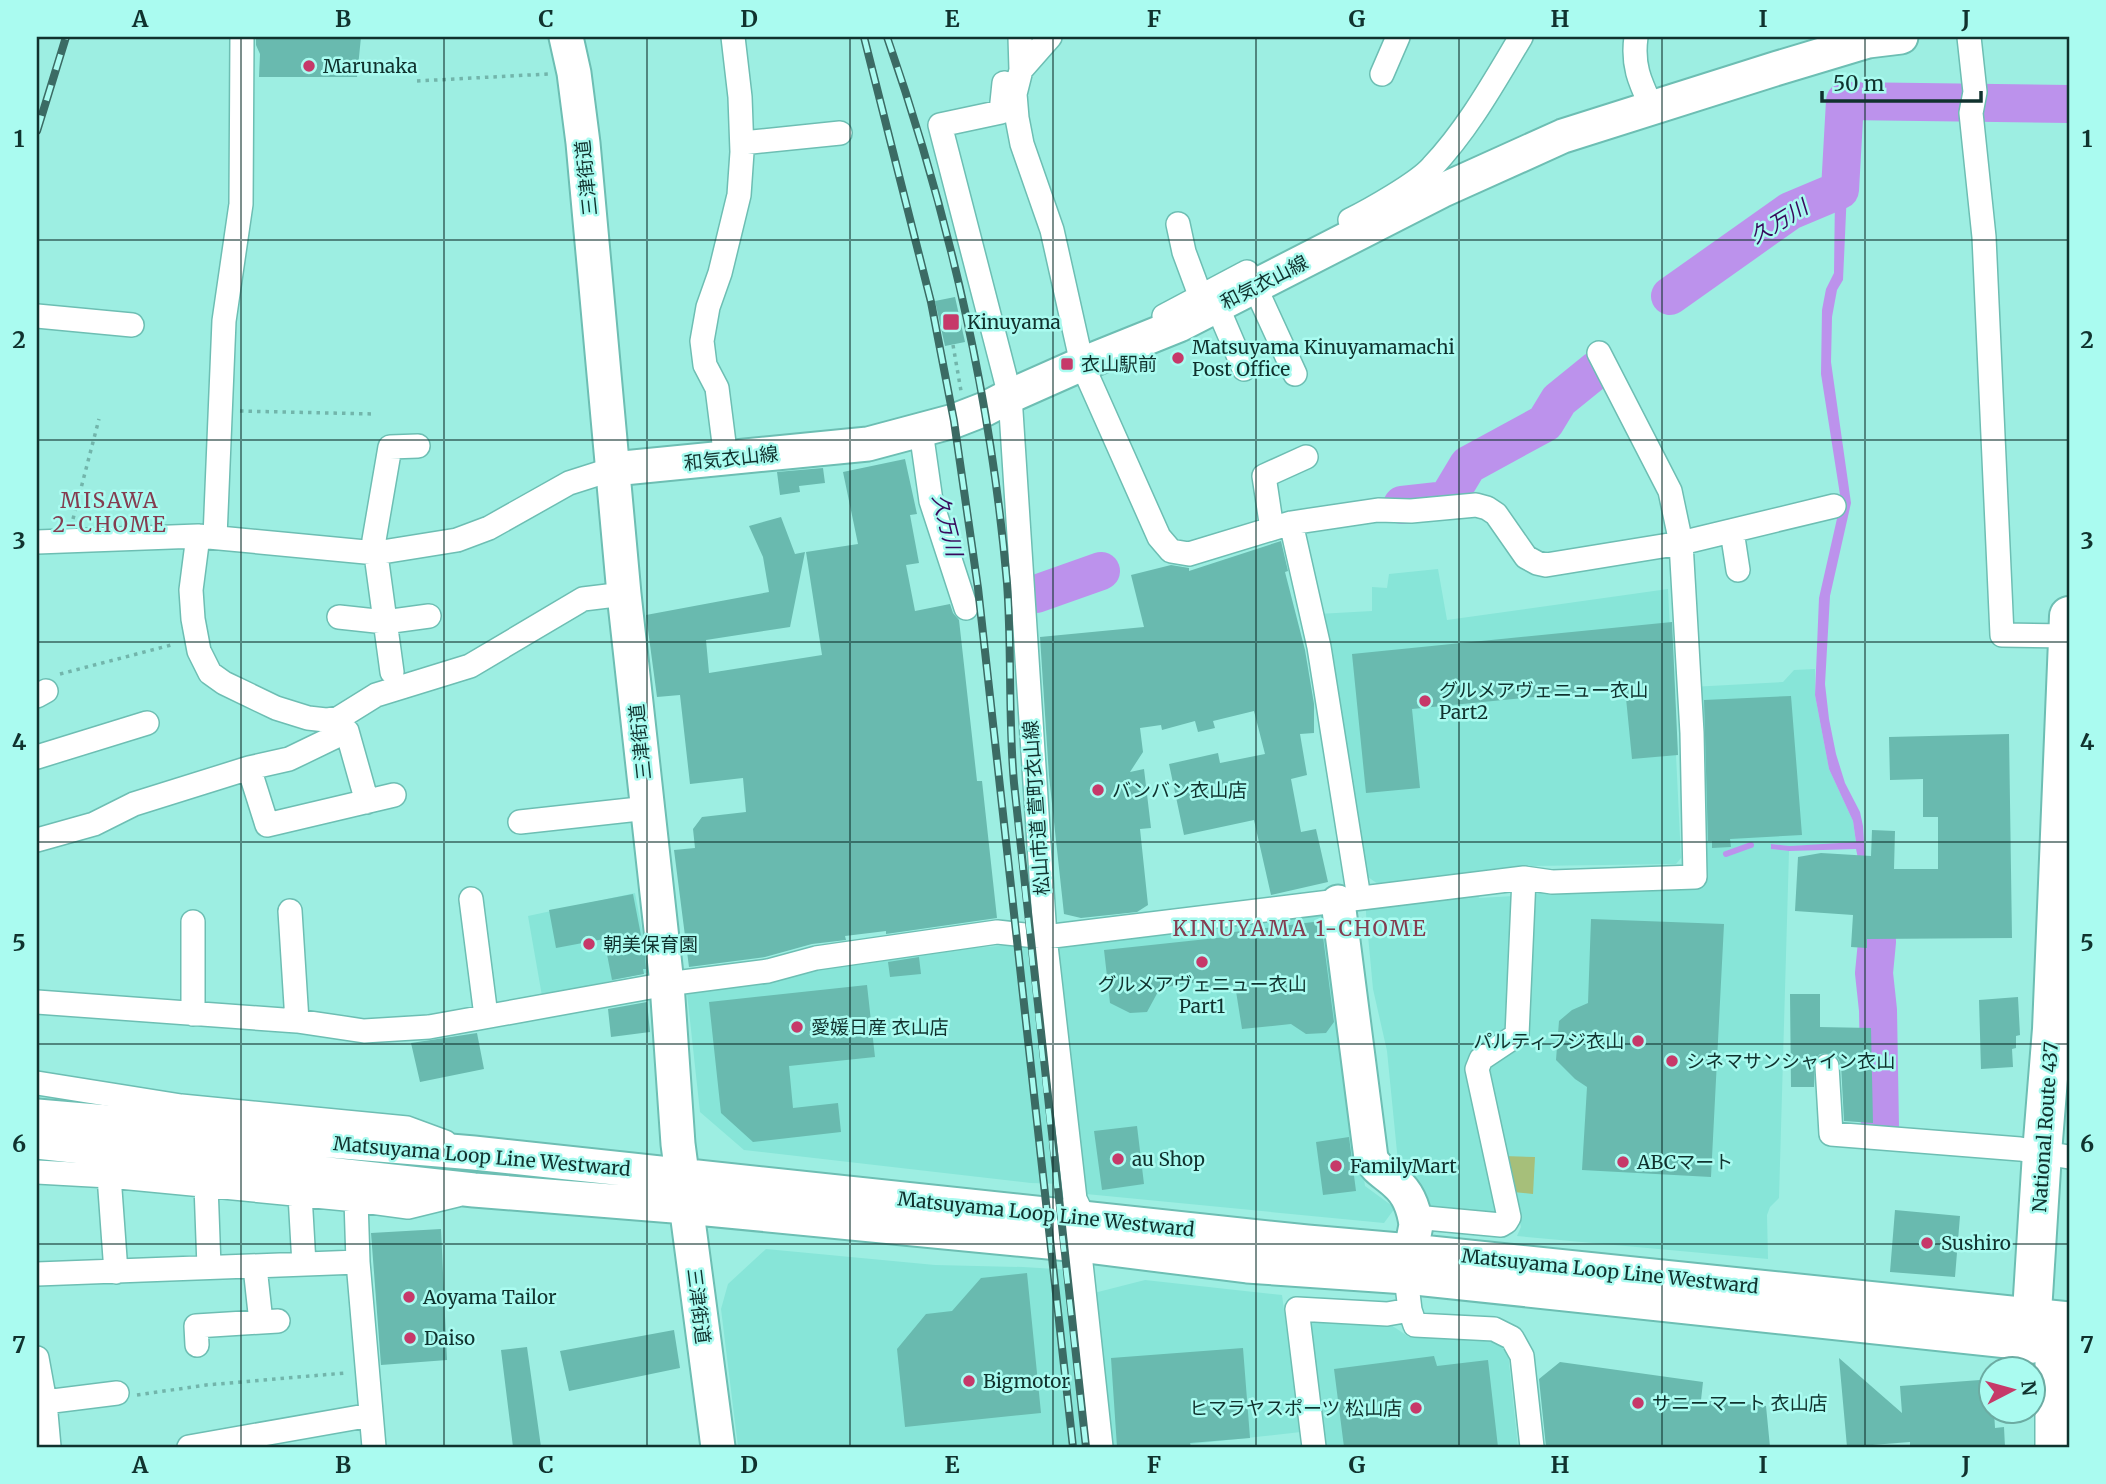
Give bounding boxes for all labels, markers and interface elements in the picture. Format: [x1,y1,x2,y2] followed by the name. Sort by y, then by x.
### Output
[131,4,149,33] text: A
[335,4,351,33] text: B
[538,4,554,33] text: C
[740,4,758,33] text: D
[944,4,960,33] text: E
[1147,4,1161,33] text: F
[1349,4,1366,33] text: G
[1551,4,1570,33] text: H
[1758,4,1768,33] text: I
[1960,4,1971,33] text: J
[323,54,417,78] place label: Marunaka
[301,58,317,74] marker: Marunaka
[1822,60,1982,104] scale bar
[1833,70,1884,97] text: 50 m
[14,124,25,153] text: 1
[2082,124,2093,153] text: 1
[570,139,602,217] street label: 三津街道
[1745,193,1814,249] water label: 久万川
[1216,250,1312,314] street label: 和気衣山線
[967,310,1061,334] place label: Kinuyama
[941,312,961,332] marker: Kinuyama
[12,325,26,354] text: 2
[2080,325,2094,354] text: 2
[1192,335,1455,381] place label: Matsuyama Kinuyamamachi Post Office
[1170,350,1186,366] marker: Matsuyama Kinuyamamachi Post Office
[1081,352,1157,376] place label: 衣山駅前
[1059,356,1075,372] marker: 衣山駅前
[682,441,780,475] street label: 和気衣山線
[52,487,168,538] district label: MISAWA 2-CHOME
[927,491,969,561] water label: 久万川
[12,526,26,555] text: 3
[2080,526,2094,555] text: 3
[1439,678,1648,724] place label: グルメアヴェニュー衣山 Part2
[1417,693,1433,709] marker: グルメアヴェニュー衣山 Part2
[624,703,656,781] street label: 三津街道
[1018,720,1054,896] street label: 松山市道 萱町衣山線
[12,727,27,756] text: 4
[2080,727,2095,756] text: 4
[1112,778,1247,802] place label: バンバン衣山店
[1090,782,1106,798] marker: バンバン衣山店
[1173,915,1427,942] district label: KINUYAMA 1-CHOME
[12,928,26,957] text: 5
[2080,928,2094,957] text: 5
[603,932,698,956] place label: 朝美保育園
[581,936,597,952] marker: 朝美保育園
[1194,954,1210,970] marker: グルメアヴェニュー衣山 Part1
[1097,972,1307,1018] place label: グルメアヴェニュー衣山 Part1
[811,1015,949,1039] place label: 愛媛日産 衣山店
[789,1019,805,1035] marker: 愛媛日産 衣山店
[1473,1029,1624,1053] place label: パルティフジ衣山
[1630,1033,1646,1049] marker: パルティフジ衣山
[2027,1041,2063,1213] street label: National Route 437
[1686,1049,1895,1073] place label: シネマサンシャイン衣山
[1664,1053,1680,1069] marker: シネマサンシャイン衣山
[12,1129,26,1158] text: 6
[2080,1129,2094,1158] text: 6
[332,1131,632,1181] street label: Matsuyama Loop Line Westward
[1132,1147,1205,1171] place label: au Shop
[1636,1150,1733,1174] place label: ABCマート
[1110,1151,1126,1167] marker: au Shop
[1350,1154,1457,1178] place label: FamilyMart
[1615,1154,1631,1170] marker: ABCマート
[1328,1158,1344,1174] marker: FamilyMart
[896,1186,1196,1242] street label: Matsuyama Loop Line Westward
[1941,1231,2011,1255] place label: Sushiro
[1919,1235,1935,1251] marker: Sushiro
[1460,1243,1760,1299] street label: Matsuyama Loop Line Westward
[682,1267,716,1345] street label: 三津街道
[422,1285,557,1309] place label: Aoyama Tailor
[401,1289,417,1305] marker: Aoyama Tailor
[424,1326,475,1350] place label: Daiso
[12,1330,26,1359] text: 7
[402,1330,418,1346] marker: Daiso
[2080,1330,2094,1359] text: 7
[1976,1354,2046,1424] north arrow
[983,1369,1070,1393] place label: Bigmotor
[961,1373,977,1389] marker: Bigmotor
[2016,1380,2042,1397] text: N
[1652,1391,1828,1415] place label: サニーマート 衣山店
[1630,1395,1646,1411] marker: サニーマート 衣山店
[1189,1396,1402,1420] place label: ヒマラヤスポーツ 松山店
[1408,1400,1424,1416] marker: ヒマラヤスポーツ 松山店
[131,1450,149,1479] text: A
[335,1450,351,1479] text: B
[538,1450,554,1479] text: C
[740,1450,758,1479] text: D
[944,1450,960,1479] text: E
[1147,1450,1161,1479] text: F
[1349,1450,1366,1479] text: G
[1551,1450,1570,1479] text: H
[1758,1450,1768,1479] text: I
[1960,1450,1971,1479] text: J

